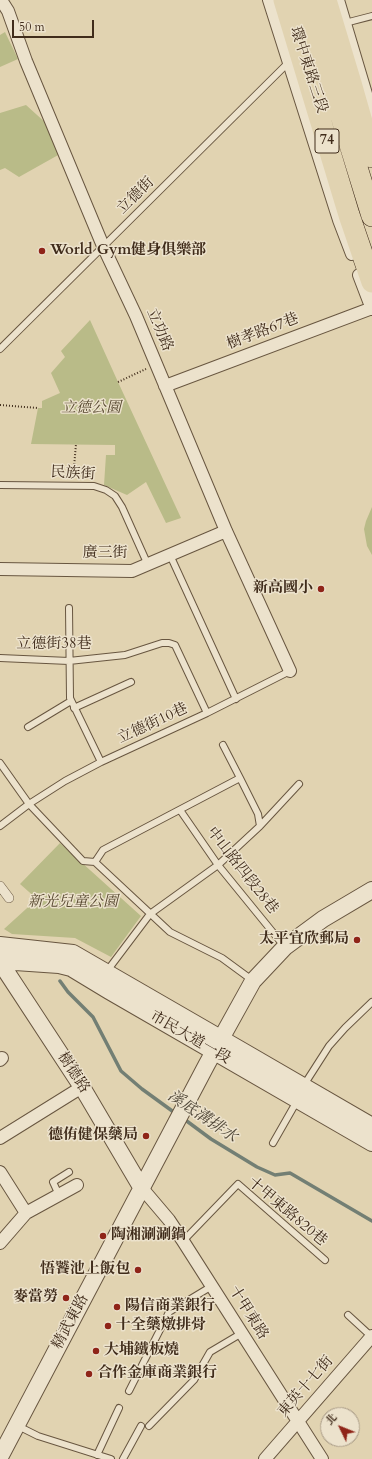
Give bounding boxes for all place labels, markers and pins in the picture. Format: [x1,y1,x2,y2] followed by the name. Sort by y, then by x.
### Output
[50,242,206,260] place label: World Gym健身俱樂部
[37,246,47,256] marker: World Gym健身俱樂部
[253,580,313,598] place label: 新高國小
[316,584,326,594] marker: 新高國小
[259,931,349,949] place label: 太平宜欣郵局
[352,935,362,945] marker: 太平宜欣郵局
[48,1127,138,1145] place label: 德侑健保藥局
[141,1131,151,1141] marker: 德侑健保藥局
[111,1227,186,1245] place label: 陶湘涮涮鍋
[98,1231,108,1241] marker: 陶湘涮涮鍋
[40,1261,130,1279] place label: 悟饕池上飯包
[133,1265,143,1275] marker: 悟饕池上飯包
[13,1289,58,1307] place label: 麥當勞
[61,1293,71,1303] marker: 麥當勞
[125,1298,215,1316] place label: 陽信商業銀行
[112,1302,122,1312] marker: 陽信商業銀行
[116,1317,206,1335] place label: 十全藥燉排骨
[103,1321,113,1331] marker: 十全藥燉排骨
[104,1342,179,1360] place label: 大埔鐵板燒
[91,1346,101,1356] marker: 大埔鐵板燒
[97,1365,217,1383] place label: 合作金庫商業銀行
[84,1369,94,1379] marker: 合作金庫商業銀行

